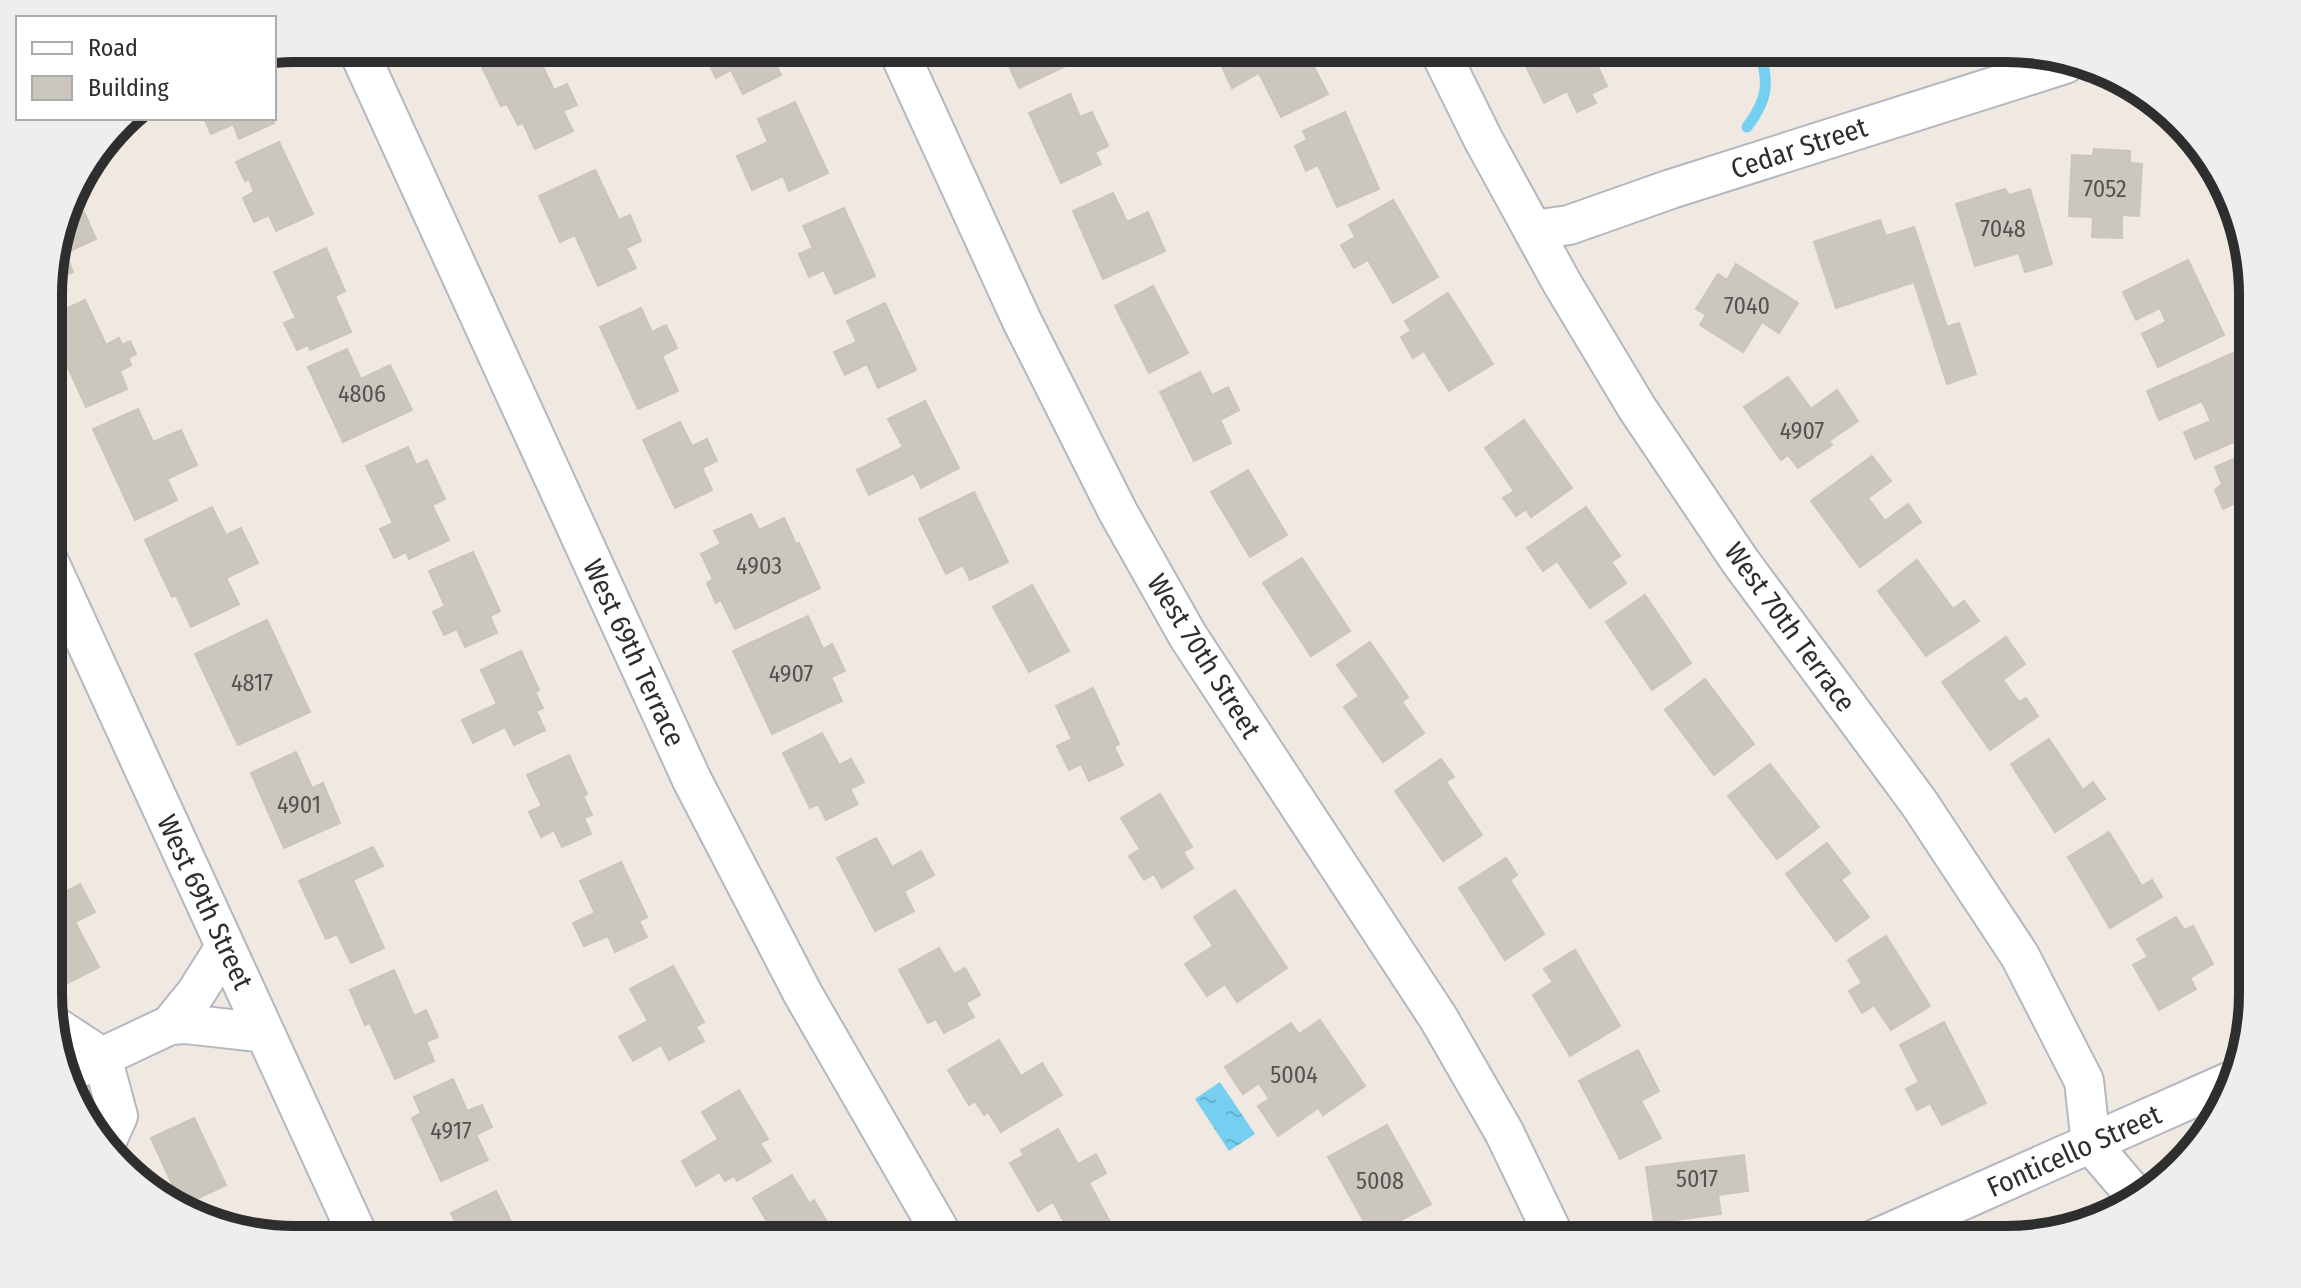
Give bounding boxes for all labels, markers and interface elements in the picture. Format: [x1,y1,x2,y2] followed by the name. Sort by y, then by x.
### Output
[16,16,276,120] legend
[88,34,138,62] text: Road
[88,74,170,102] text: Building
[1727,110,1872,186] street label: Cedar Street
[2083,175,2127,203] house number: 7052
[1980,215,2026,243] house number: 7048
[1724,292,1770,320] house number: 7040
[338,380,386,408] house number: 4806
[1780,417,1825,445] house number: 4907
[1718,536,1862,718] street label: West 70th Terrace
[736,552,782,580] house number: 4903
[576,554,692,752] street label: West 69th Terrace
[1140,568,1268,745] street label: West 70th Street
[769,660,814,688] house number: 4907
[231,669,273,697] house number: 4817
[277,791,321,819] house number: 4901
[150,810,260,995] street label: West 69th Street
[1270,1061,1318,1089] house number: 5004
[1982,1098,2167,1204] street label: Fonticello Street
[430,1117,472,1145] house number: 4917
[1676,1165,1718,1193] house number: 5017
[1356,1167,1404,1195] house number: 5008

